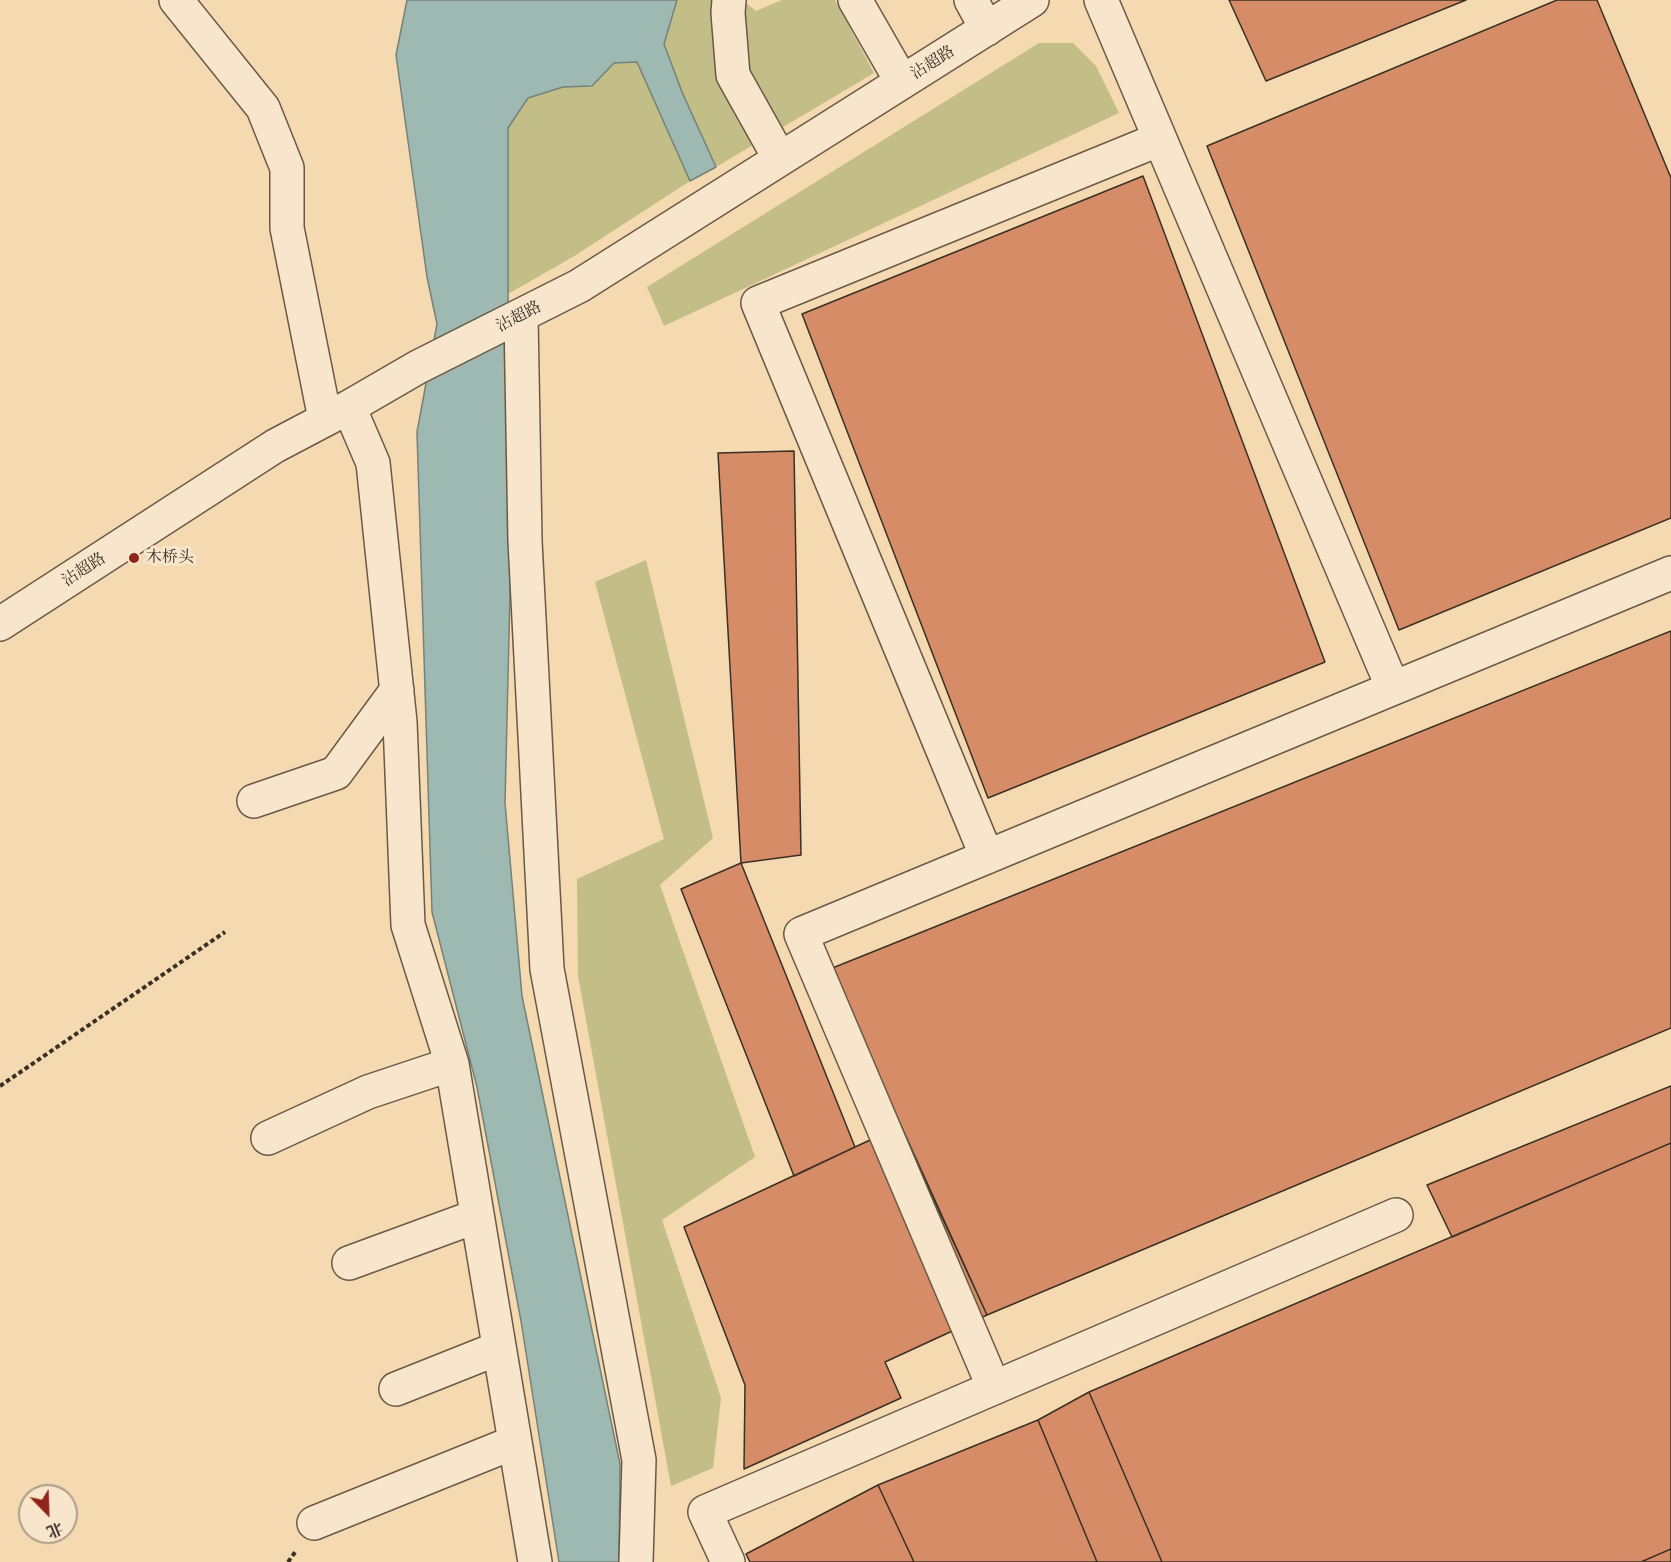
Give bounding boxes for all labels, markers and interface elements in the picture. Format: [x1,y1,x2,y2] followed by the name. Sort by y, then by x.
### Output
[908,42,958,84] street label: 沾超路
[493,298,545,336] street label: 沾超路
[146,548,194,568] place label: 木桥头
[59,549,109,591] street label: 沾超路
[127,551,141,565] marker: 木桥头
[18,1484,78,1544] north arrow
[44,1518,65,1539] text: 北

